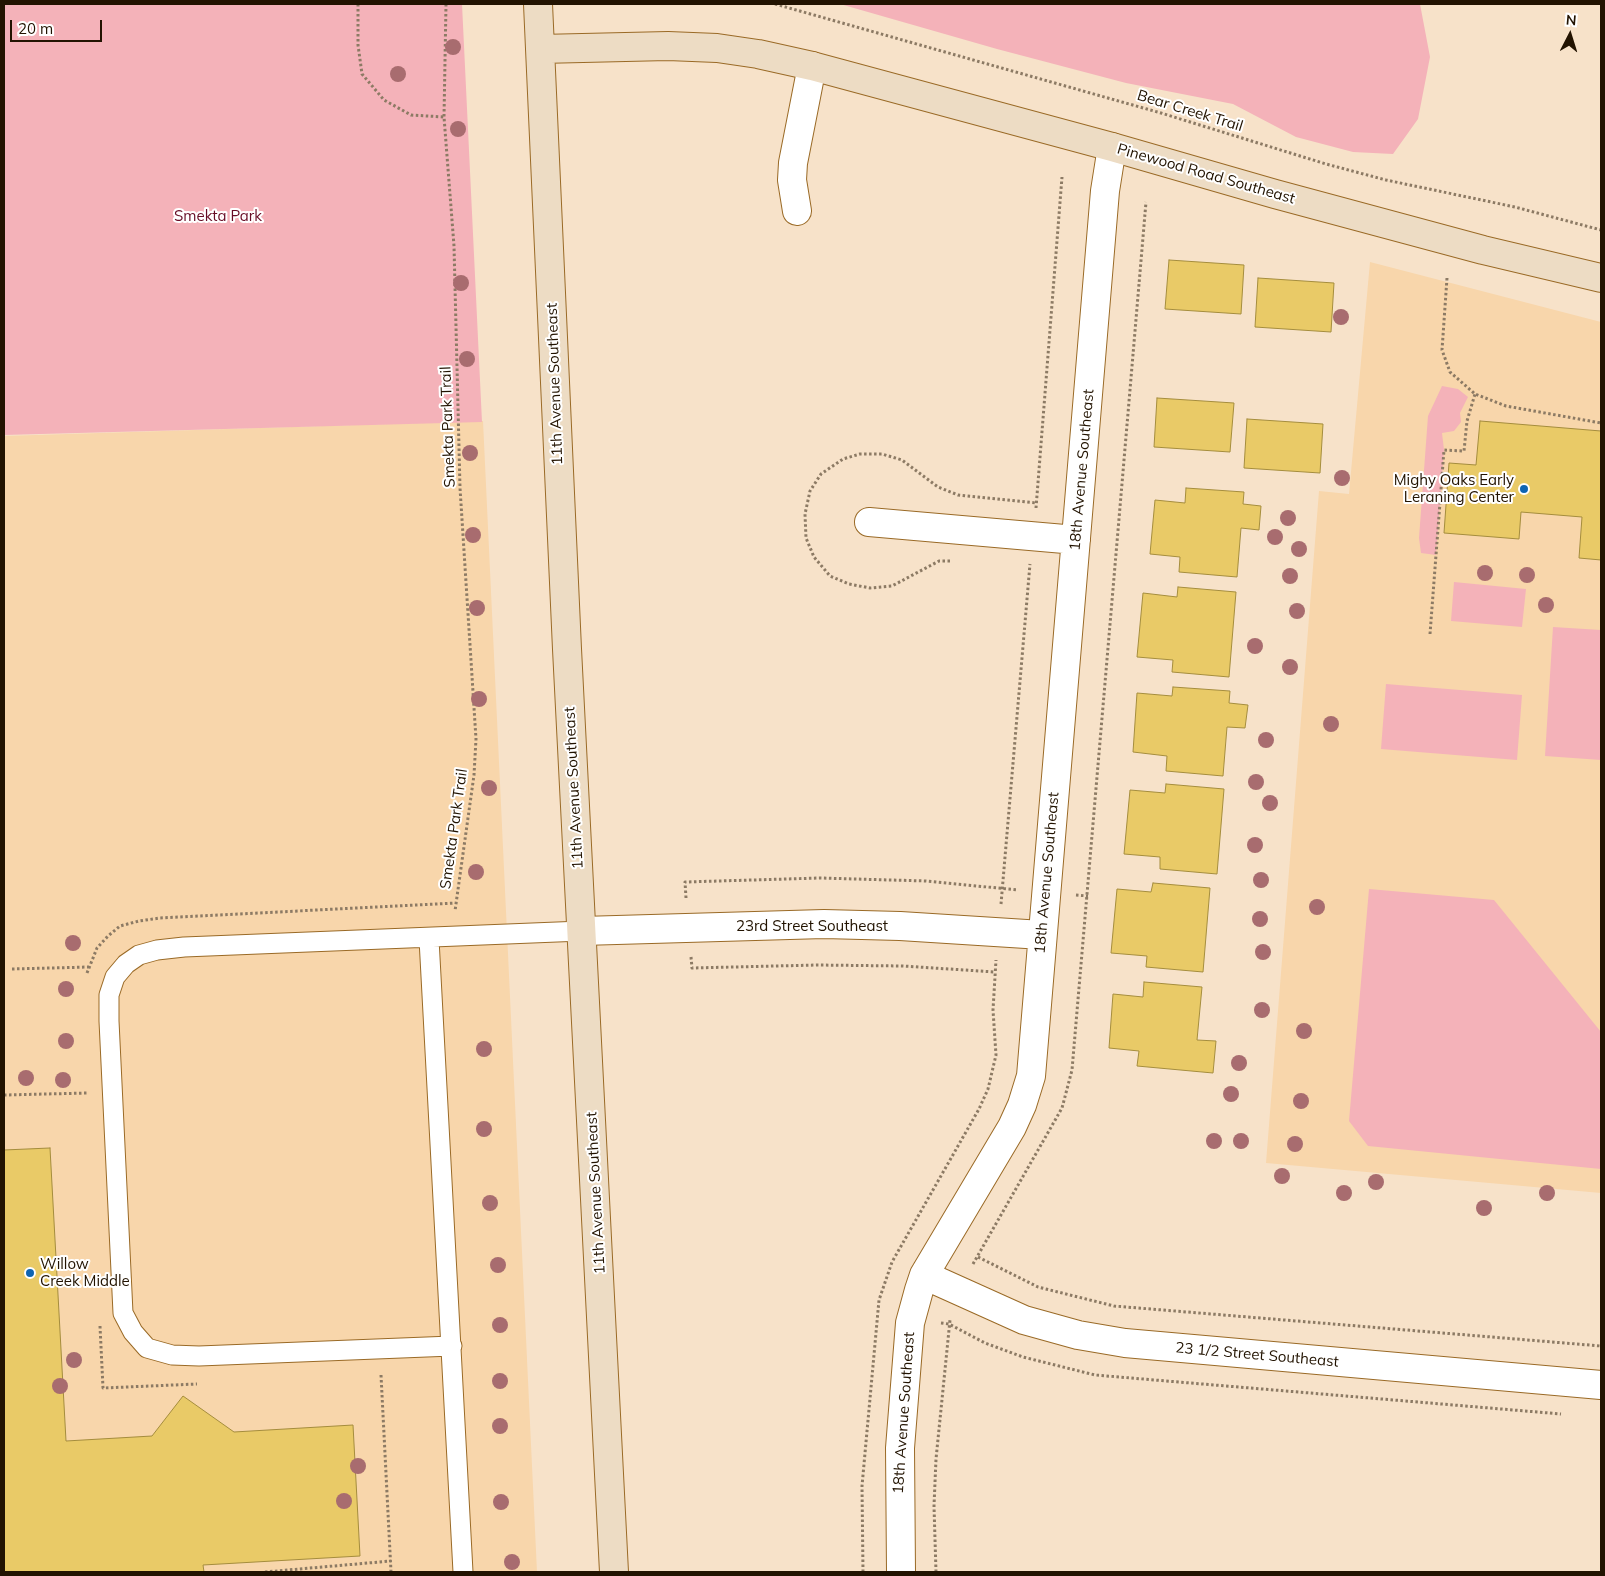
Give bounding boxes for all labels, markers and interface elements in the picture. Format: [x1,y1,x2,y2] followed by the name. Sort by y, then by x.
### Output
[12,10,105,42] scale bar
[1545,10,1595,60] north arrow
[1565,11,1577,29] text: N
[18,19,53,38] text: 20 m
[1135,86,1245,136] street label: Bear Creek Trail
[1115,140,1297,208] street label: Pinewood Road Southeast
[174,207,262,225] park label: Smekta Park
[543,302,567,466] street label: 11th Avenue Southeast
[437,366,459,488] street label: Smekta Park Trail
[1066,388,1098,552] street label: 18th Avenue Southeast
[1394,471,1514,506] place label: Mighy Oaks Early Leraning Center
[1518,483,1530,495] marker: Mighy Oaks Early Leraning Center
[561,706,587,870] street label: 11th Avenue Southeast
[437,768,471,890] street label: Smekta Park Trail
[1031,791,1063,955] street label: 18th Avenue Southeast
[736,917,888,935] street label: 23rd Street Southeast
[583,1111,609,1275] street label: 11th Avenue Southeast
[40,1255,130,1290] place label: Willow Creek Middle
[24,1267,36,1279] marker: Willow Creek Middle
[889,1331,919,1495] street label: 18th Avenue Southeast
[1175,1339,1339,1371] street label: 23 1/2 Street Southeast

